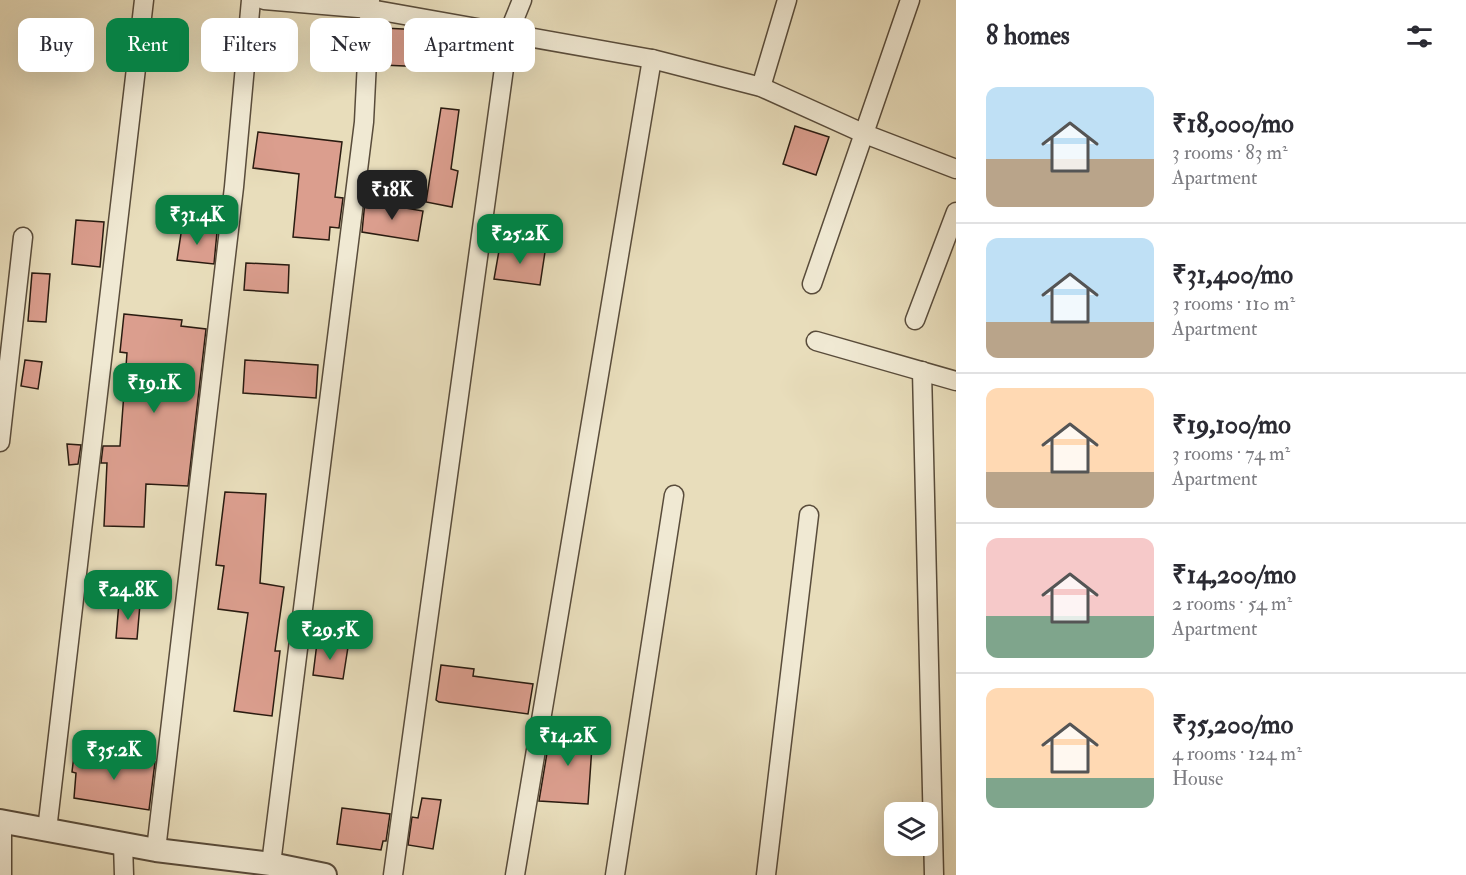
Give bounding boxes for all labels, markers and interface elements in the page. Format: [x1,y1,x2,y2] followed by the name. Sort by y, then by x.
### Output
[18,18,94,72] chip: Buy
[106,18,189,72] chip: Rent
[201,18,298,72] chip: Filters
[310,18,392,72] chip: New
[404,18,535,72] chip: Apartment
[986,20,1070,52] text: 8 homes
[1403,20,1436,53] icon: filters
[1172,108,1294,140] text: ₹18,000/mo
[1034,111,1106,183] icon: home
[1172,140,1288,165] text: 3 rooms · 83 m²
[1172,165,1257,190] text: Apartment
[356,170,428,221] pin: ₹18K
[371,177,413,202] text: ₹18K
[148,195,246,246] pin: ₹31.4K
[169,202,225,227] text: ₹31.4K
[471,214,569,265] pin: ₹25.2K
[491,221,549,246] text: ₹25.2K
[1172,259,1293,291] text: ₹31,400/mo
[1034,262,1106,334] icon: home
[1172,291,1295,316] text: 3 rooms · 110 m²
[1172,316,1257,341] text: Apartment
[105,363,203,414] pin: ₹19.1K
[127,370,181,395] text: ₹19.1K
[1172,409,1291,441] text: ₹19,100/mo
[1034,412,1106,484] icon: home
[1172,441,1290,466] text: 3 rooms · 74 m²
[1172,466,1257,491] text: Apartment
[1172,559,1296,591] text: ₹14,200/mo
[1034,562,1106,634] icon: home
[79,570,177,621] pin: ₹24.8K
[98,577,158,602] text: ₹24.8K
[1172,591,1292,616] text: 2 rooms · 54 m²
[281,610,379,661] pin: ₹29.5K
[1172,616,1257,641] text: Apartment
[301,617,359,642] text: ₹29.5K
[1172,709,1293,741] text: ₹35,200/mo
[1034,712,1106,784] icon: home
[519,716,617,767] pin: ₹14.2K
[539,723,597,748] text: ₹14.2K
[65,730,163,781] pin: ₹35.2K
[86,737,142,762] text: ₹35.2K
[1172,741,1302,766] text: 4 rooms · 124 m²
[1172,766,1223,791] text: House
[884,802,938,856] map controls
[884,802,938,856] button: layers

